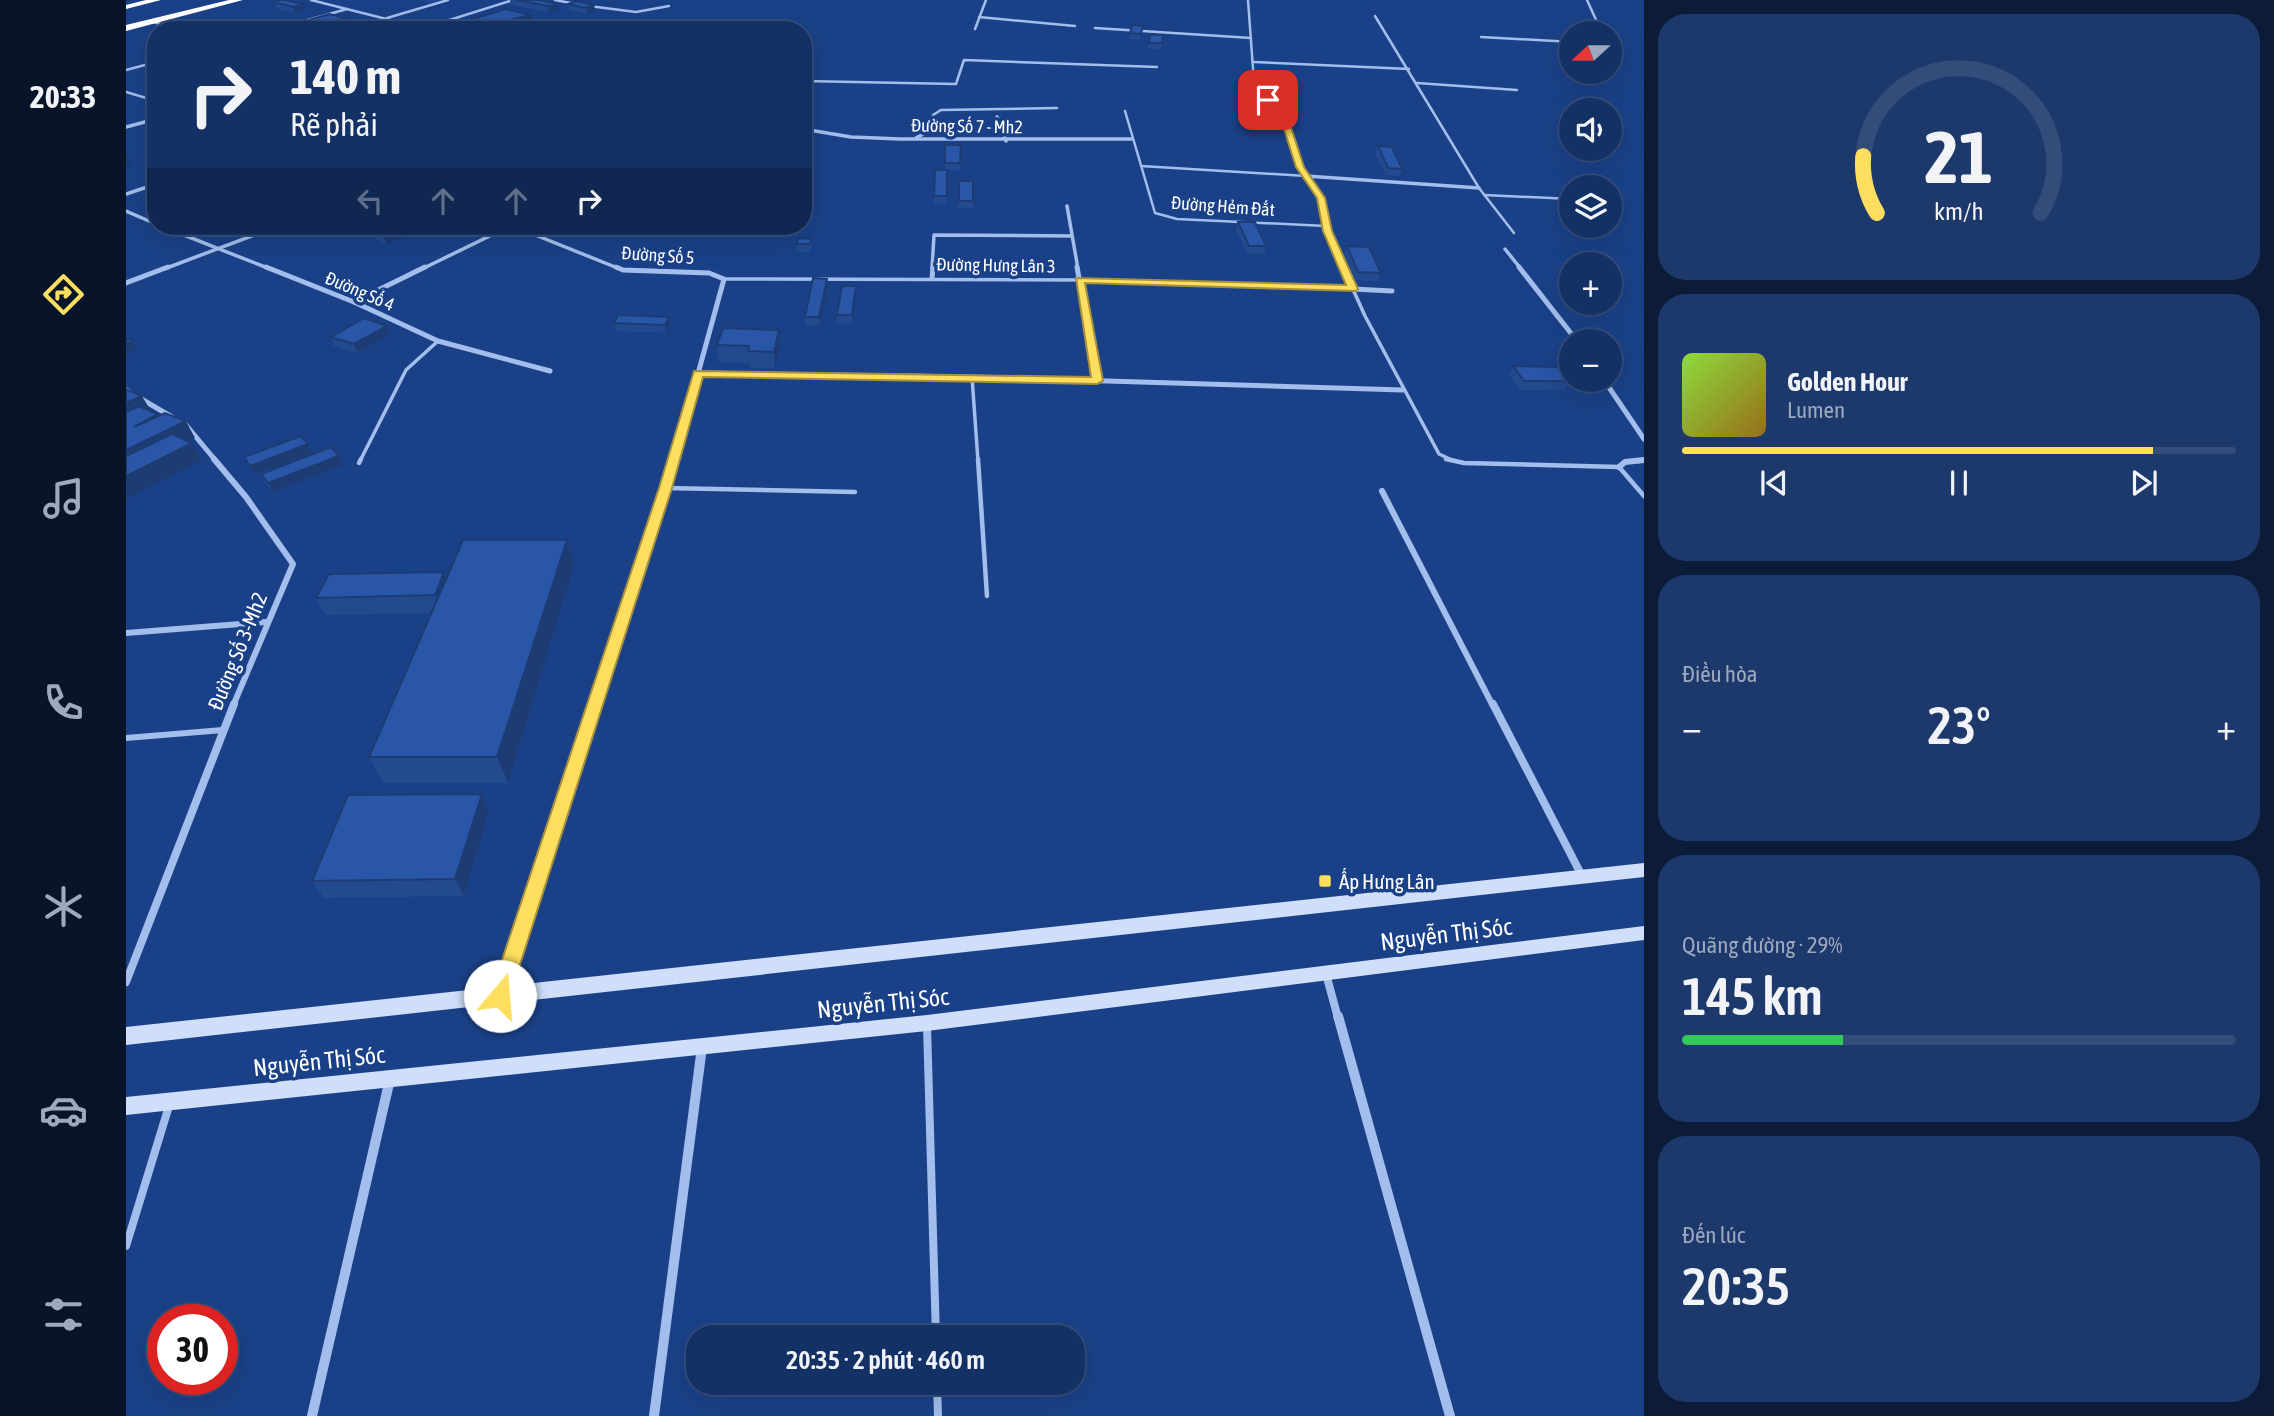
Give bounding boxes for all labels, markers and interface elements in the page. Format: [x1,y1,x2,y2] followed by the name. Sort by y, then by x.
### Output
[1559,21,1622,84] north arrow
[1559,21,1622,392] map controls
[290,48,401,104] text: 140 m
[175,49,266,140] icon: right
[1238,70,1298,130] pin
[30,78,96,115] text: 20:33
[1249,81,1287,119] icon: arrive
[1559,98,1622,161] button: sound
[290,106,378,143] text: Rẽ phải
[911,114,1023,137] street label: Đường Số 7 - Mh2
[1925,116,1993,199] text: 21
[1559,175,1622,238] button: layers
[351,182,389,220] icon: left
[424,182,462,220] icon: ahead
[497,182,535,220] icon: ahead
[570,182,608,220] icon: right
[1170,192,1276,220] street label: Đường Hẻm Đắt
[1934,197,1984,225] text: km/h
[621,241,695,268] street label: Đường Số 5
[1559,252,1622,315] button: +
[936,253,1056,277] street label: Đường Hưng Lân 3
[322,266,398,315] street label: Đường Số 4
[39,270,88,319] icon: directions
[1559,329,1622,392] button: −
[1787,367,1907,397] text: Golden Hour
[1787,397,1845,423] text: Lumen
[1755,464,1793,502] icon: previous
[1940,464,1978,502] icon: pause
[2125,464,2163,502] icon: next
[39,474,88,523] icon: music
[203,589,271,713] street label: Đường Số 3-Mh2
[1682,661,1758,687] text: Điều hòa
[39,678,88,727] icon: phone
[1927,695,1991,755] text: 23°
[1682,705,1702,748] text: −
[2216,705,2236,748] text: +
[1339,868,1435,893] place label: Ấp Hưng Lân
[1317,873,1333,889] marker: Ấp Hưng Lân
[39,882,88,931] icon: climate
[1379,913,1513,955] street label: Nguyễn Thị Sóc
[1682,932,1843,958] text: Quãng đường · 29%
[463,959,537,1033] position arrow
[1682,966,1823,1026] text: 145 km
[816,983,950,1023] street label: Nguyễn Thị Sóc
[252,1041,386,1081] street label: Nguyễn Thị Sóc
[39,1086,88,1135] icon: car
[1682,1222,1745,1248] text: Đến lúc
[1682,1256,1790,1316] text: 20:35
[39,1290,88,1339] icon: filters
[147,1304,238,1395] speed limit sign: 30
[786,1345,985,1375] text: 20:35 · 2 phút · 460 m

